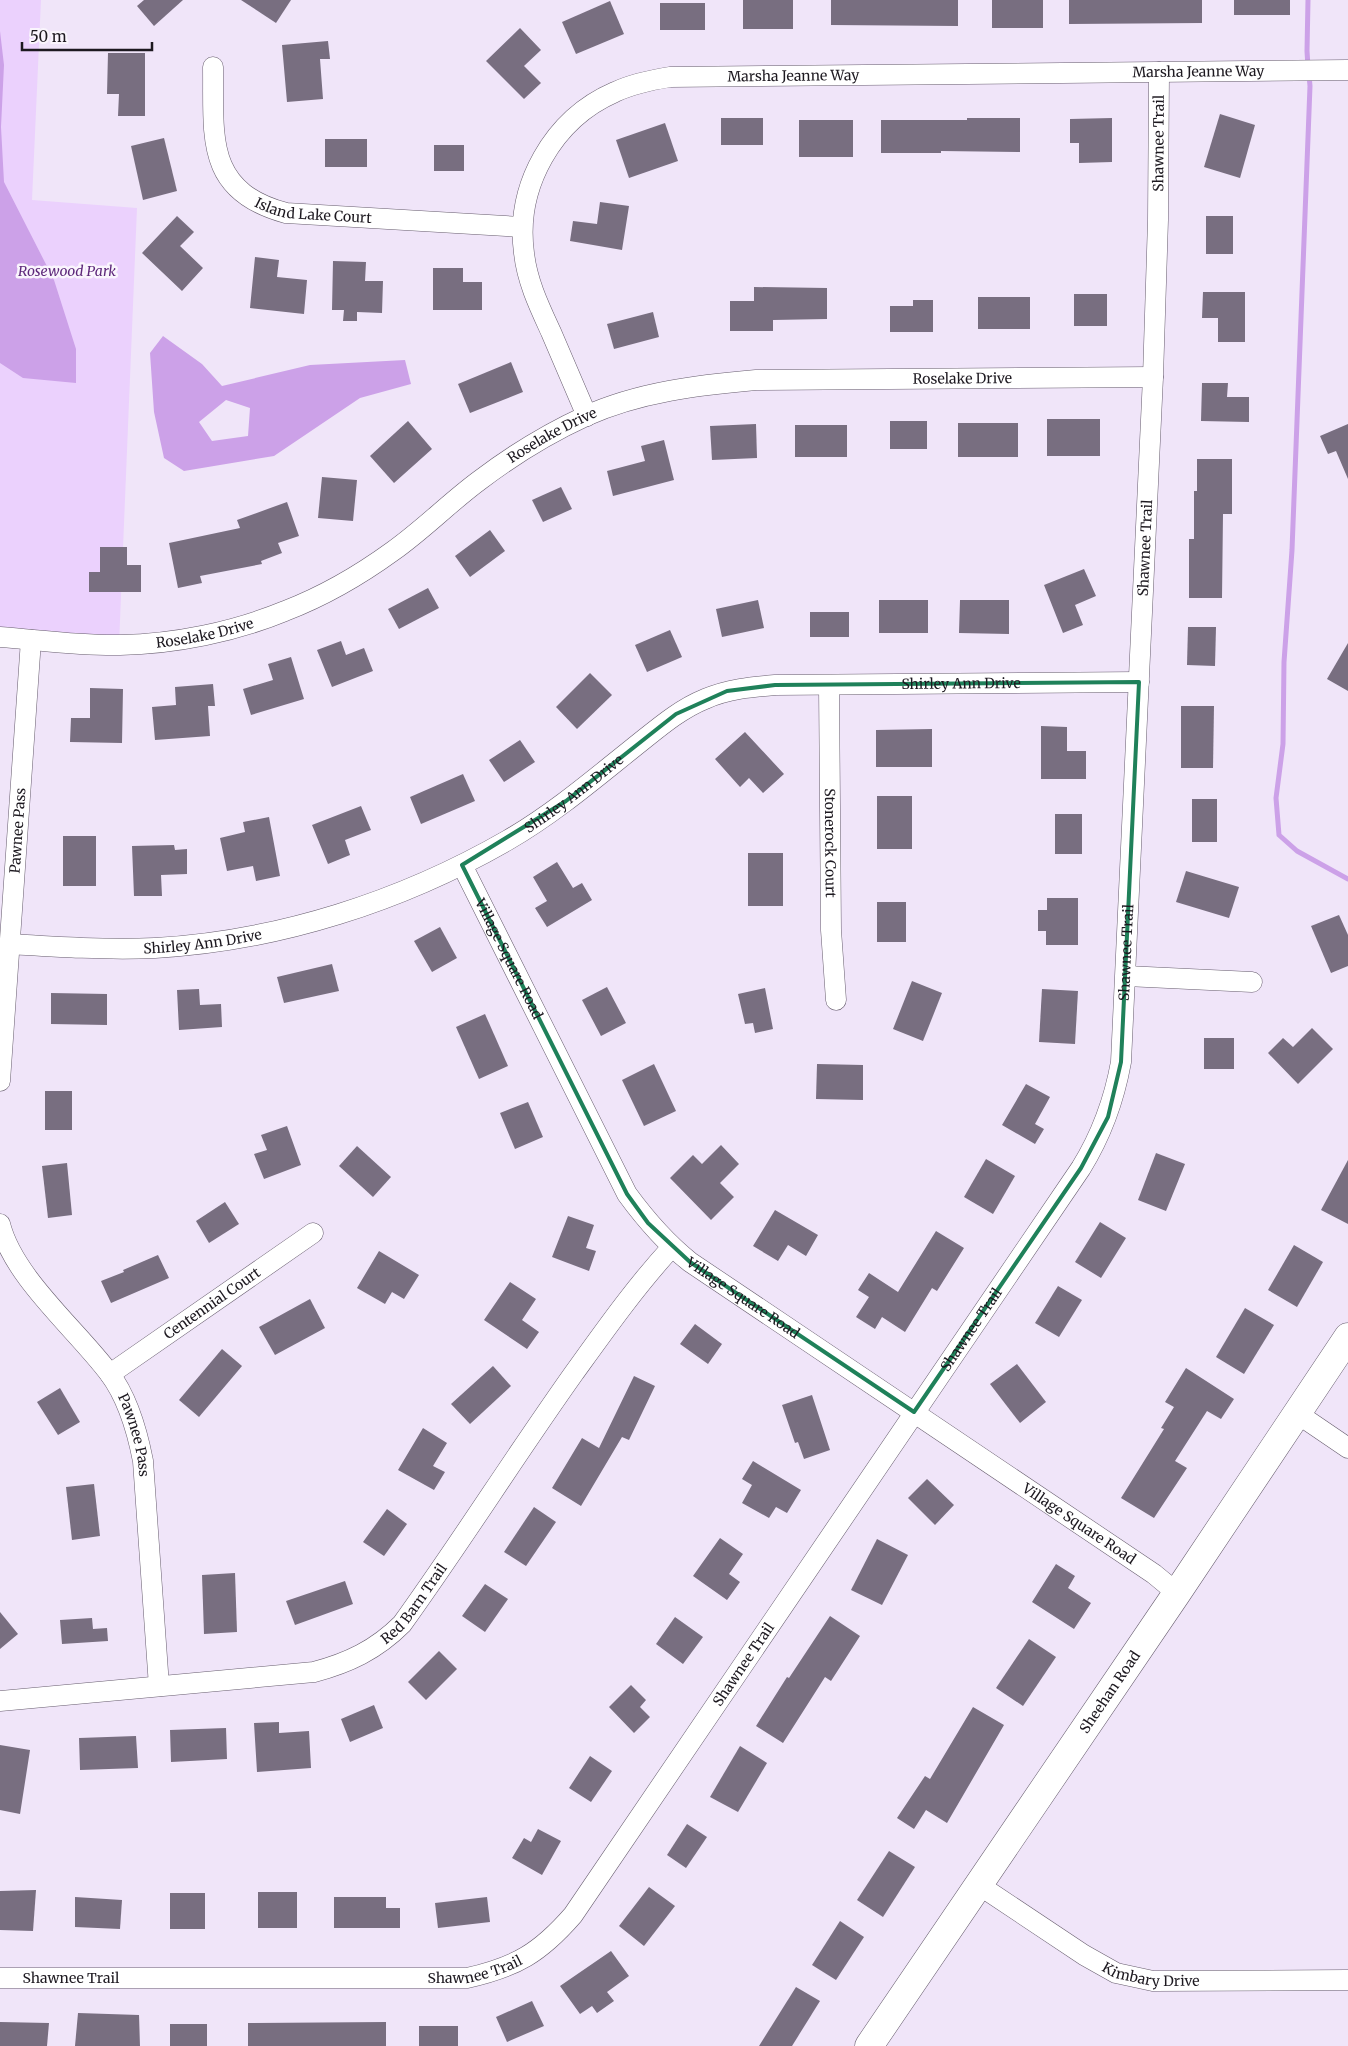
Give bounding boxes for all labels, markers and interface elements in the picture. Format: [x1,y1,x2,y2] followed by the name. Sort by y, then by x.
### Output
[22,20,152,52] scale bar
[30,27,67,46] text: 50 m
[1132,62,1265,81] street label: Marsha Jeanne Way
[727,66,860,85] street label: Marsha Jeanne Way
[1149,94,1168,192] street label: Shawnee Trail
[252,193,373,227] street label: Island Lake Court
[18,262,116,280] park label: Rosewood Park
[913,369,1012,388] street label: Roselake Drive
[504,403,599,467] street label: Roselake Drive
[1134,499,1156,597] street label: Shawnee Trail
[155,614,256,652] street label: Roselake Drive
[901,674,1021,693] street label: Shirley Ann Drive
[521,750,627,837] street label: Shirley Ann Drive
[6,787,30,874] street label: Pawnee Pass
[821,788,840,898] street label: Stonerock Court
[471,895,547,1023] street label: Village Square Road
[1115,903,1137,1001] street label: Shawnee Trail
[143,925,263,957] street label: Shirley Ann Drive
[682,1253,804,1342] street label: Village Square Road
[160,1263,264,1343] street label: Centennial Court
[936,1284,1006,1375] street label: Shawnee Trail
[114,1390,153,1477] street label: Pawnee Pass
[1018,1479,1140,1568] street label: Village Square Road
[377,1559,451,1648] street label: Red Barn Trail
[709,1619,778,1710] street label: Shawnee Trail
[1075,1647,1144,1737] street label: Sheehan Road
[428,1951,526,1987] street label: Shawnee Trail
[1099,1958,1200,1990] street label: Kimbary Drive
[23,1969,120,1987] street label: Shawnee Trail

